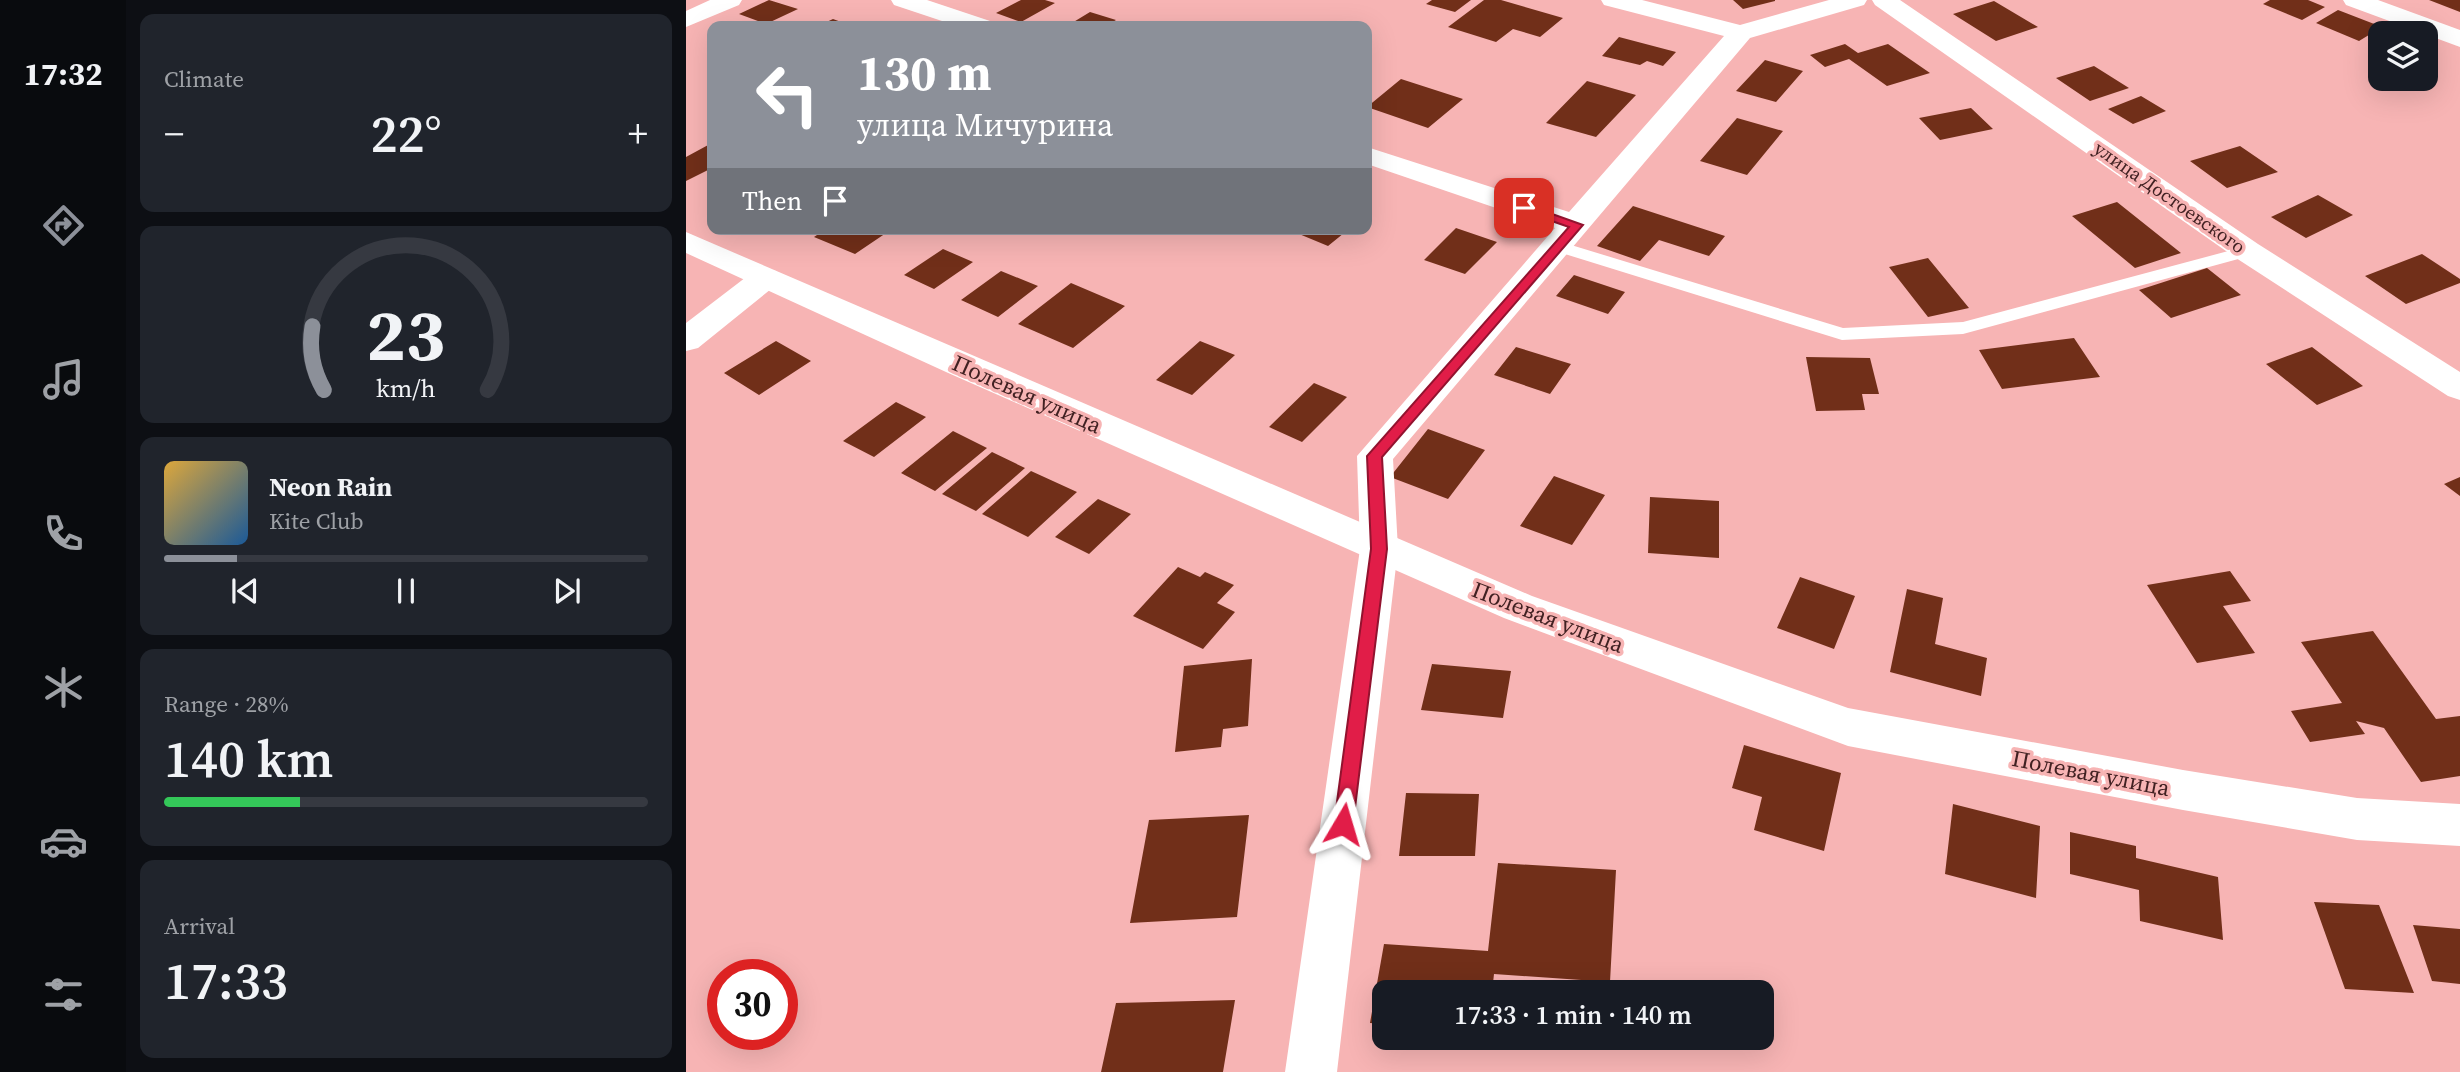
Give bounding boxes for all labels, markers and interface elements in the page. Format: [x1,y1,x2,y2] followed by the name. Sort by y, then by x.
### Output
[2368,21,2438,91] map controls
[2368,21,2438,91] button: layers
[857,39,992,106] text: 130 m
[742,49,833,140] icon: left
[24,52,102,96] text: 17:32
[164,63,244,95] text: Climate
[370,98,442,169] text: 22°
[857,103,1113,147] text: улица Мичурина
[164,108,184,160] text: −
[628,108,648,160] text: +
[2089,135,2251,259] street label: улица Достоевского
[1494,178,1554,238] pin
[816,182,854,220] icon: arrive
[742,183,802,219] text: Then
[1505,189,1543,227] icon: arrive
[39,201,88,250] icon: directions
[367,286,445,385] text: 23
[947,347,1107,441] street label: Полевая улица
[39,355,88,404] icon: music
[376,371,436,405] text: km/h
[269,469,392,505] text: Neon Rain
[269,505,364,537] text: Kite Club
[39,509,88,558] icon: phone
[226,572,264,610] icon: previous
[387,572,425,610] icon: pause
[548,572,586,610] icon: next
[1467,573,1629,661] street label: Полевая улица
[39,663,88,712] icon: climate
[164,688,289,720] text: Range · 28%
[164,723,333,794] text: 140 km
[2009,742,2173,804] street label: Полевая улица
[1306,787,1380,861] position arrow
[39,817,88,866] icon: car
[164,910,235,942] text: Arrival
[164,945,288,1016] text: 17:33
[707,959,798,1050] speed limit sign: 30
[39,970,88,1019] icon: filters
[1454,997,1692,1033] text: 17:33 · 1 min · 140 m

